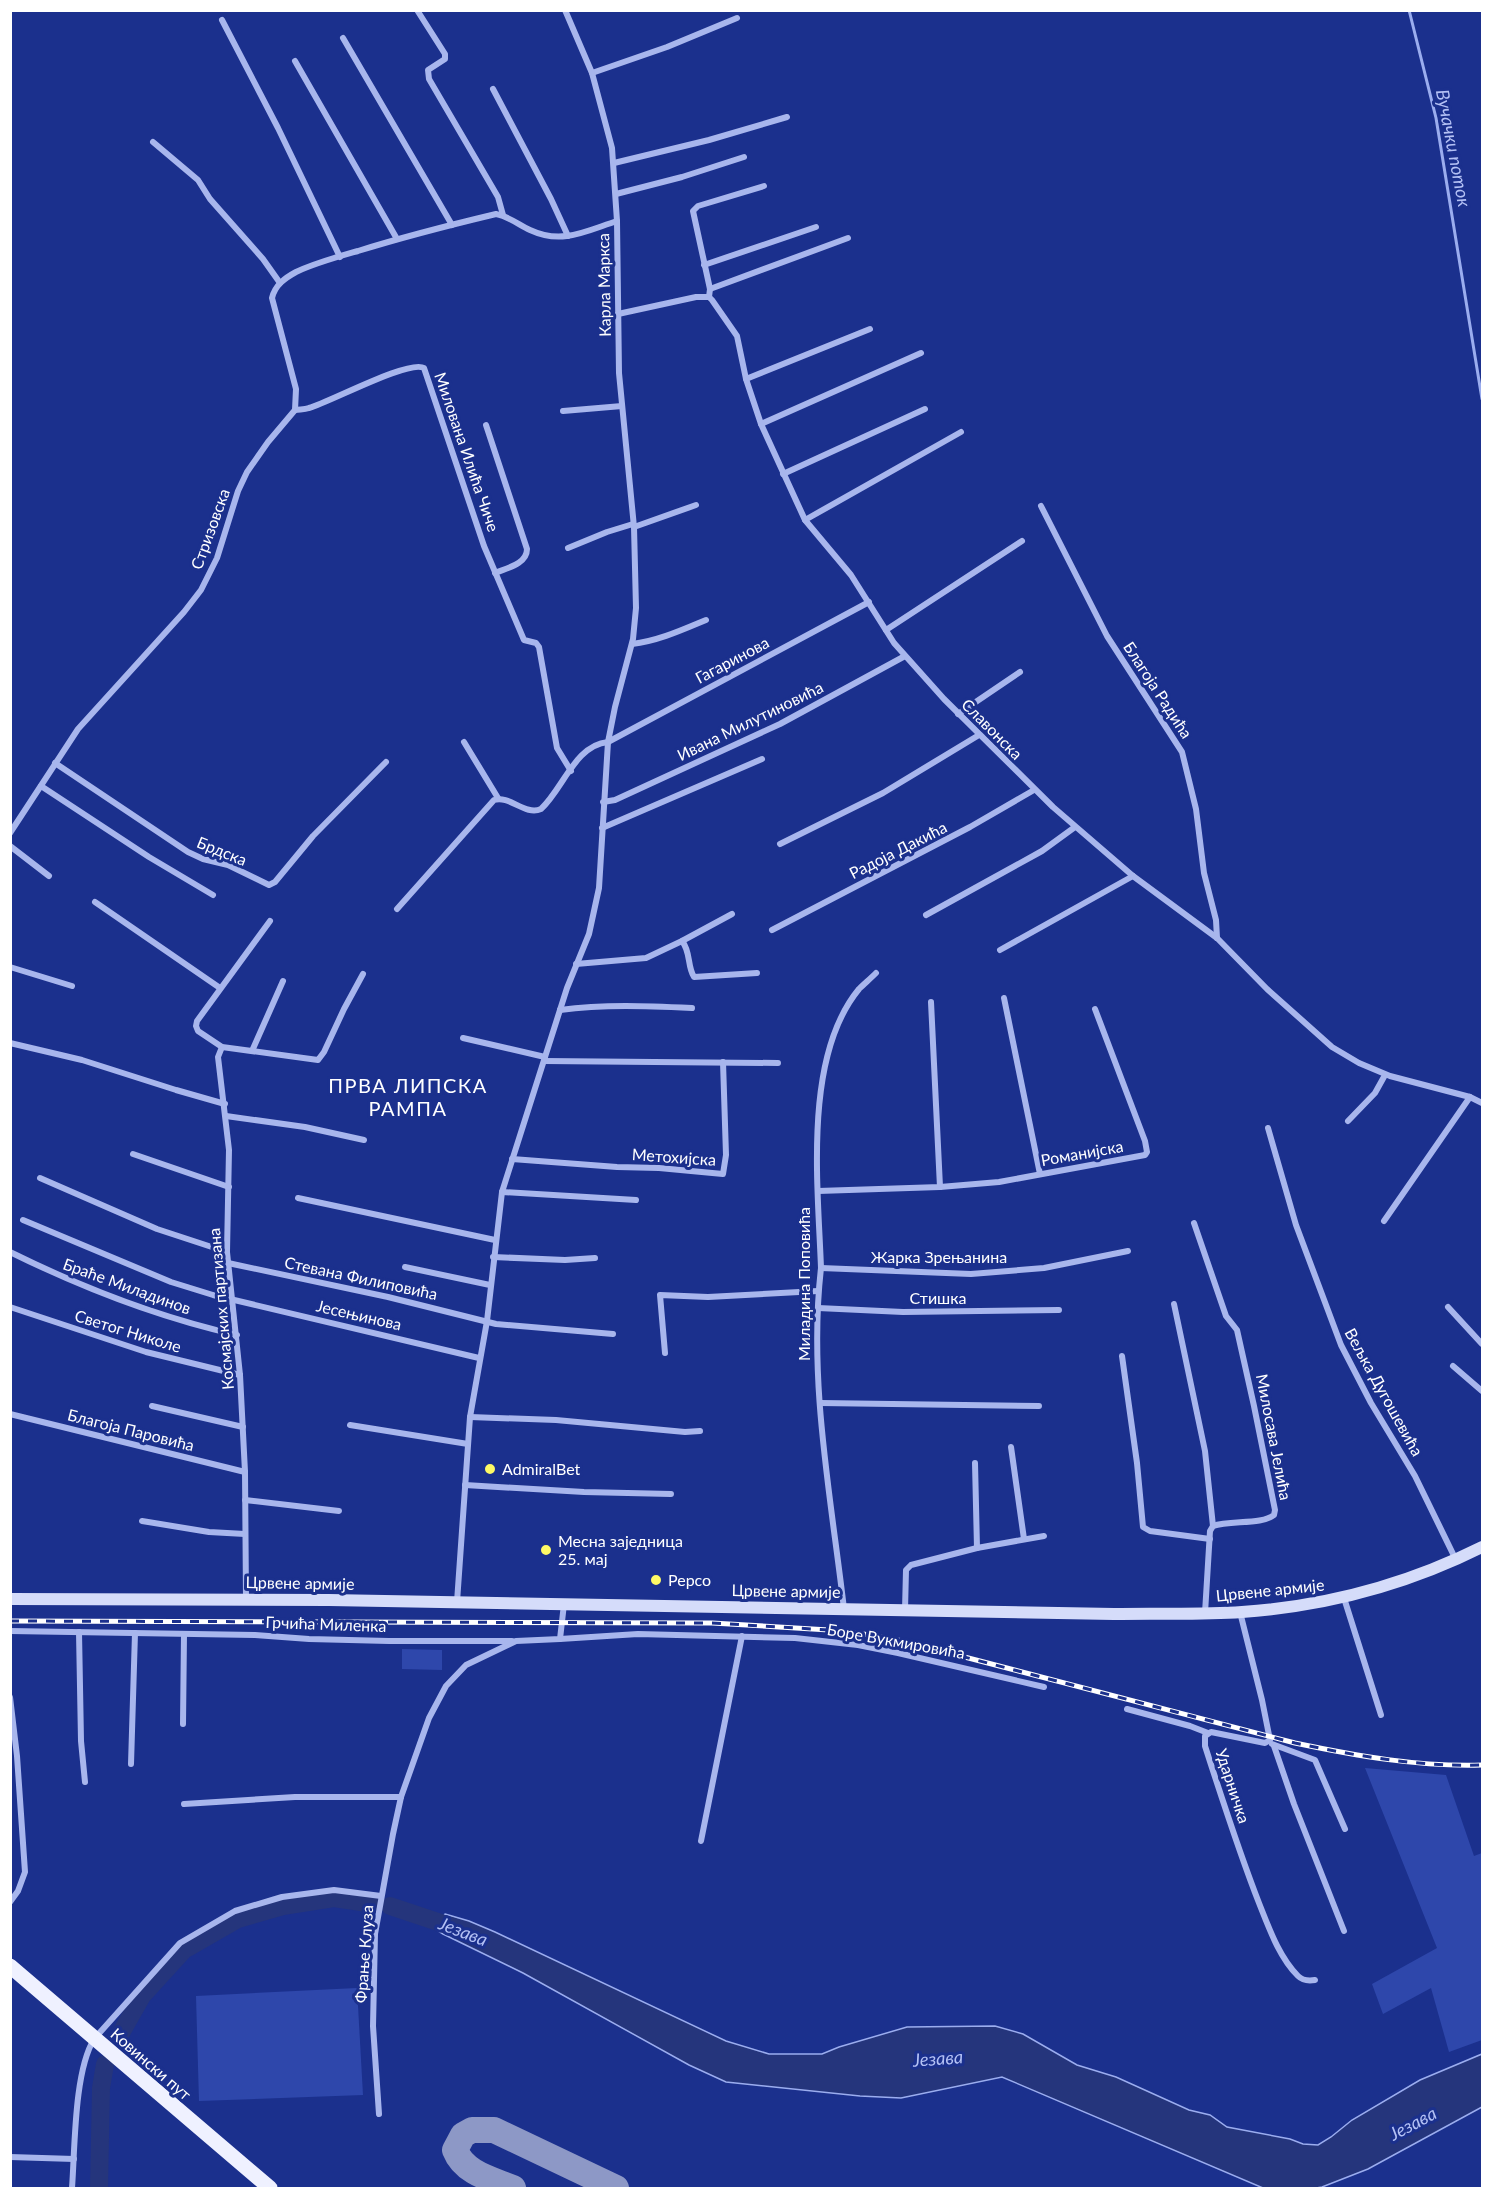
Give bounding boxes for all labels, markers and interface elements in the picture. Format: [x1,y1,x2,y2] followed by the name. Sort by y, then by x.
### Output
[1432,87,1476,209] water label: Вучачки поток
[593,233,614,337] street label: Карла Маркса
[431,370,504,534] street label: Милована Илића Чиче
[186,486,233,572] street label: Стризовска
[692,632,772,687] street label: Гагаринова
[1120,638,1197,742] street label: Благоја Радића
[674,677,826,764] street label: Ивана Милутиновића
[958,694,1027,763] street label: Славонска
[846,817,950,882] street label: Радоја Дакића
[194,832,250,869] street label: Брдска
[328,1073,488,1120] district label: ПРВА ЛИПСКА РАМПА
[1039,1136,1125,1169] street label: Романијска
[631,1144,717,1169] street label: Метохијска
[794,1207,813,1361] street label: Миладина Поповића
[204,1227,237,1391] street label: Космајских партизана
[871,1247,1007,1266] street label: Жарка Зрењанина
[283,1252,439,1303] street label: Стевана Филиповића
[61,1254,194,1317] street label: Браће Миладинов
[909,1288,967,1307] street label: Стишка
[315,1295,404,1334] street label: Јесењинова
[73,1305,184,1356] street label: Светог Николе
[1341,1324,1428,1459] street label: Вељка Дугошевића
[1253,1372,1296,1502] street label: Милосава Јелића
[66,1405,196,1454] street label: Благоја Паровића
[502,1459,581,1478] place label: AdmiralBet
[483,1462,497,1476] marker: AdmiralBet
[558,1531,683,1568] place label: Месна заједница 25. мај
[539,1543,553,1557] marker: Месна заједница 25. мај
[668,1570,711,1589] place label: Pepco
[245,1572,355,1593] street label: Црвене армије
[649,1573,663,1587] marker: Pepco
[1215,1574,1325,1605] street label: Црвене армије
[731,1580,841,1601] street label: Црвене армије
[265,1612,387,1635] street label: Грчића Миленка
[826,1619,967,1662] street label: Боре Вукмировића
[1212,1746,1254,1826] street label: Ударничка
[351,1904,376,2004] street label: Фрање Клуза
[435,1911,491,1950] water label: Језава
[107,2024,195,2104] street label: Ковински пут
[911,2045,964,2071] water label: Језава
[1384,2102,1440,2145] water label: Језава

